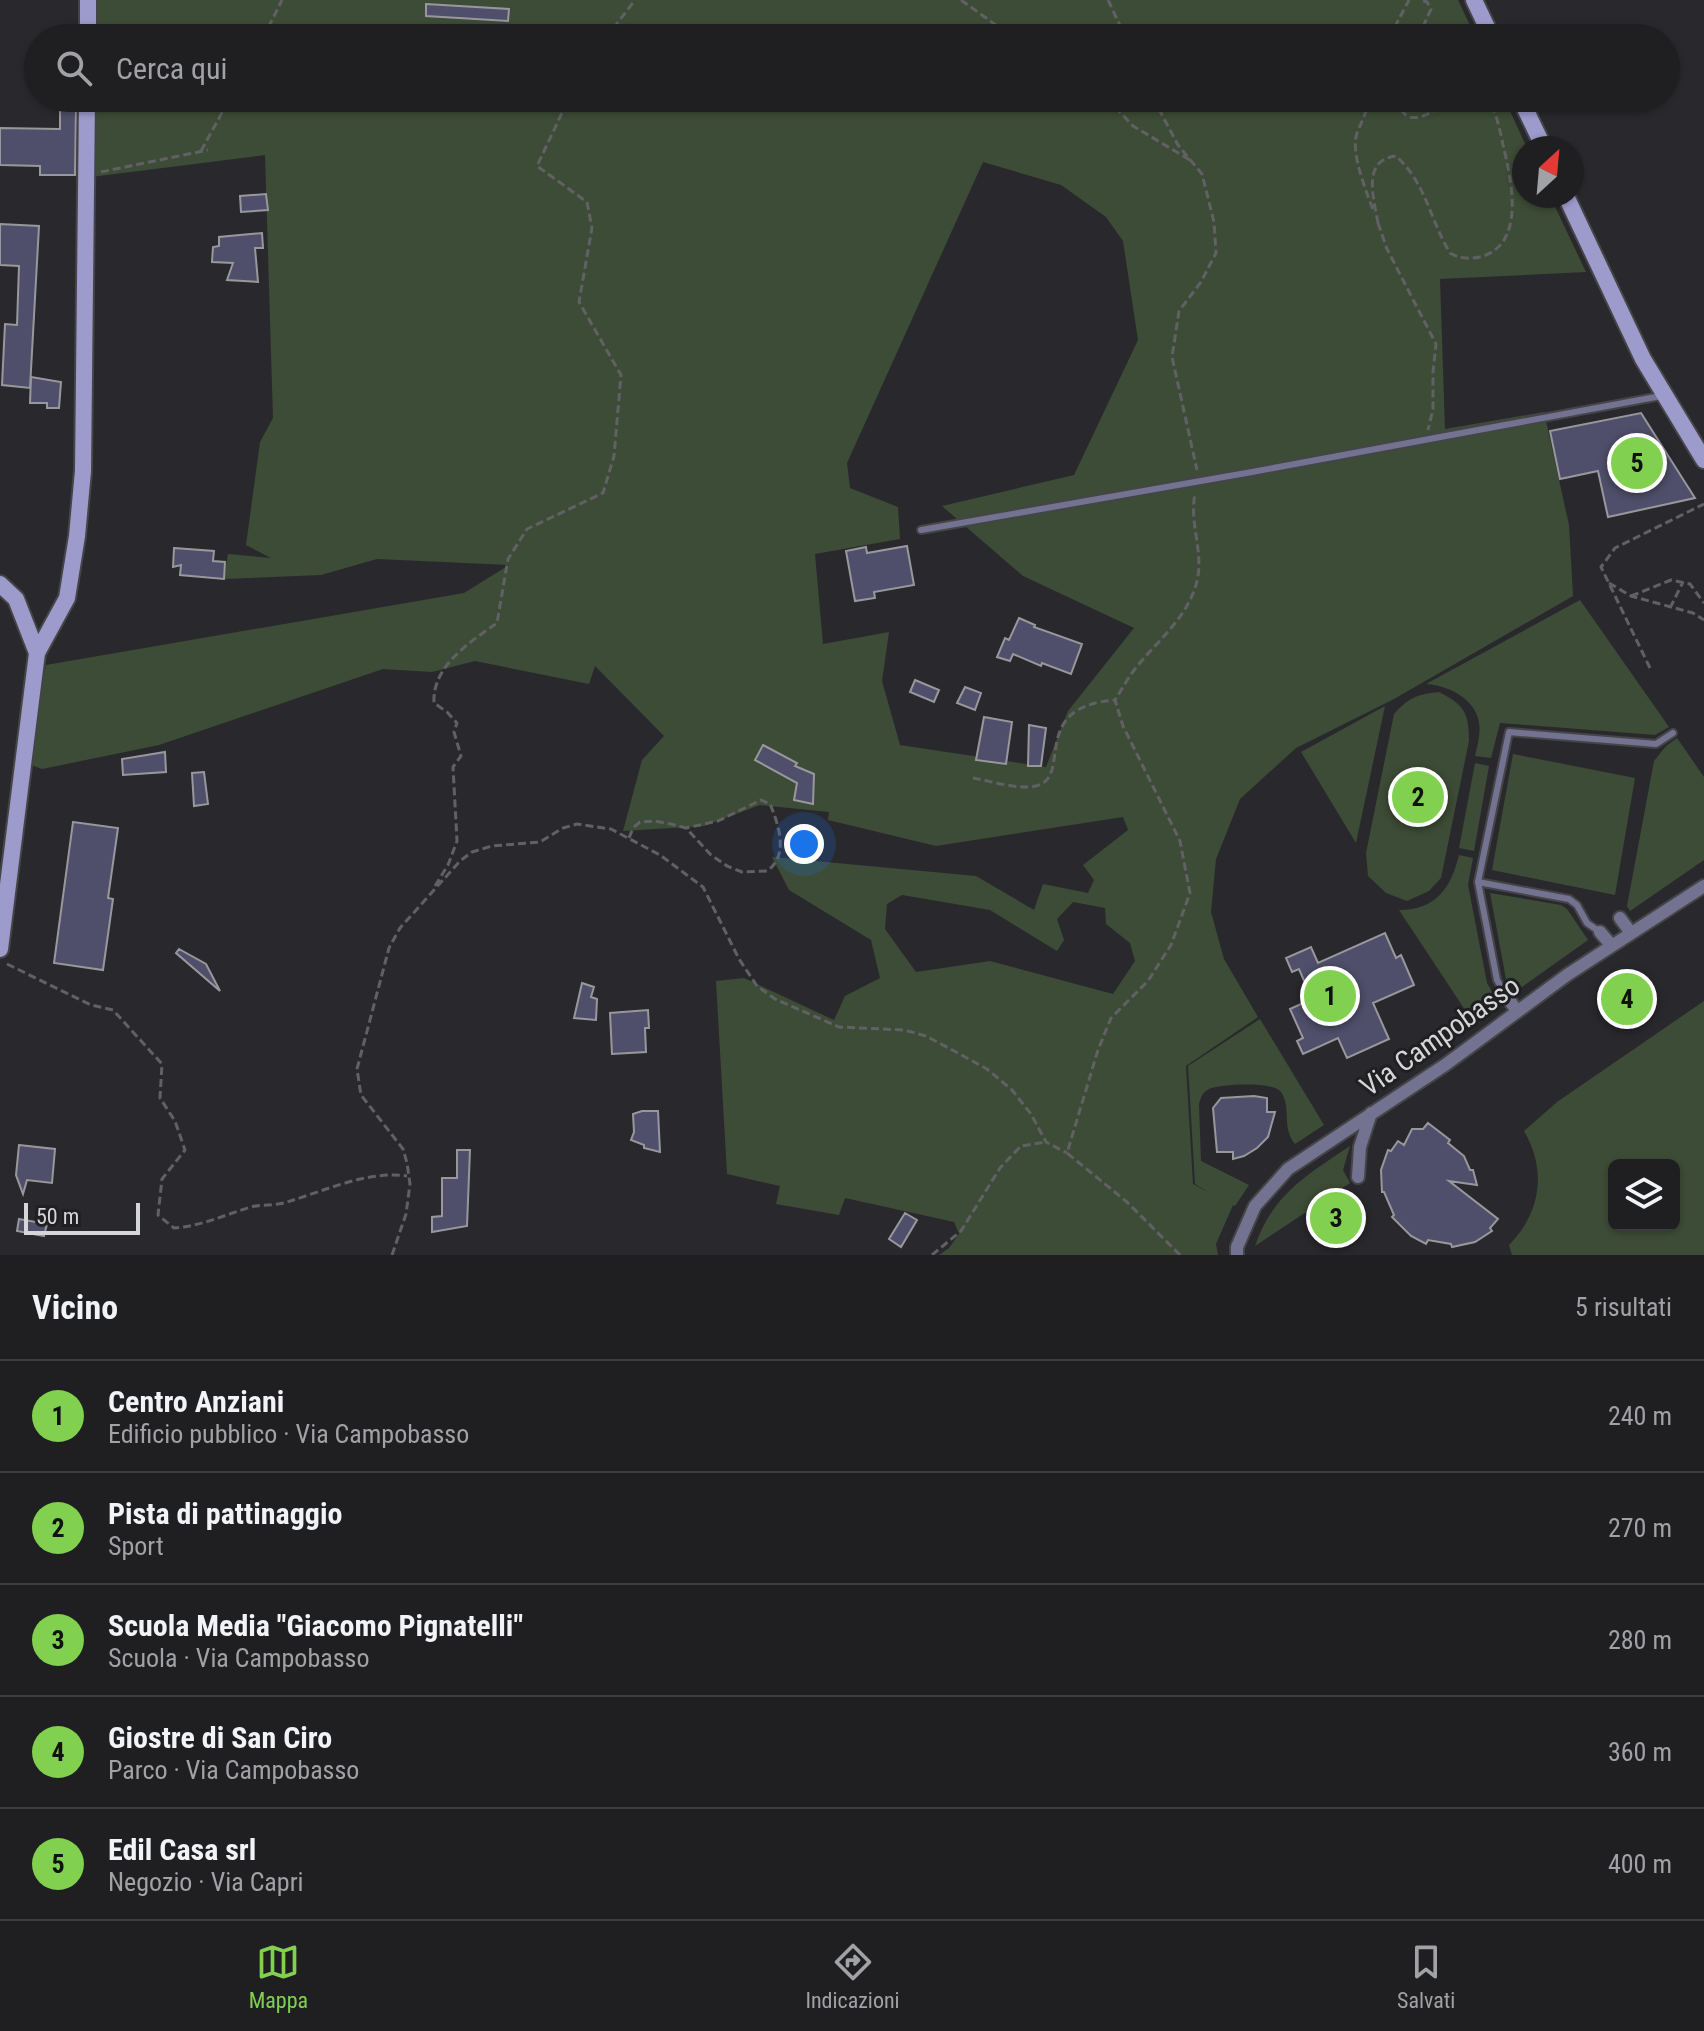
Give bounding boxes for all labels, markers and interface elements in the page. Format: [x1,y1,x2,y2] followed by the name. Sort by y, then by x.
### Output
[24,24,1680,112] search box
[52,46,96,90] icon: search
[116,51,227,86] text: Cerca qui
[1512,136,1584,208] north arrow
[1611,433,1663,493] pin: 5
[1392,767,1444,827] pin: 2
[784,824,824,864] your location
[1304,966,1356,1026] pin: 1
[1354,969,1526,1103] street label: Via Campobasso
[1601,969,1653,1029] pin: 4
[1608,1159,1680,1231] map controls
[1608,1159,1680,1231] button: layers
[1310,1188,1362,1248] pin: 3
[24,1199,140,1235] scale bar
[36,1204,79,1229] text: 50 m
[32,1287,118,1327] text: Vicino
[1575,1292,1672,1322] text: 5 risultati
[108,1384,284,1419] text: Centro Anziani
[51,1401,65,1431] text: 1
[1608,1401,1672,1431] text: 240 m
[108,1419,469,1449] text: Edificio pubblico · Via Campobasso
[108,1496,342,1531] text: Pista di pattinaggio
[51,1513,65,1543] text: 2
[1608,1513,1672,1543] text: 270 m
[108,1531,164,1561] text: Sport
[108,1608,523,1643] text: Scuola Media "Giacomo Pignatelli"
[51,1625,65,1655] text: 3
[1608,1625,1672,1655] text: 280 m
[108,1643,369,1673] text: Scuola · Via Campobasso
[108,1720,332,1755] text: Giostre di San Ciro
[51,1737,65,1767] text: 4
[1608,1737,1672,1767] text: 360 m
[108,1755,359,1785] text: Parco · Via Campobasso
[108,1832,256,1867] text: Edil Casa srl
[51,1849,65,1879] text: 5
[1608,1849,1672,1879] text: 400 m
[108,1867,304,1897] text: Negozio · Via Capri
[249,1940,308,2013] tab: Mappa
[805,1940,900,2013] tab: Indicazioni
[1397,1940,1455,2013] tab: Salvati

